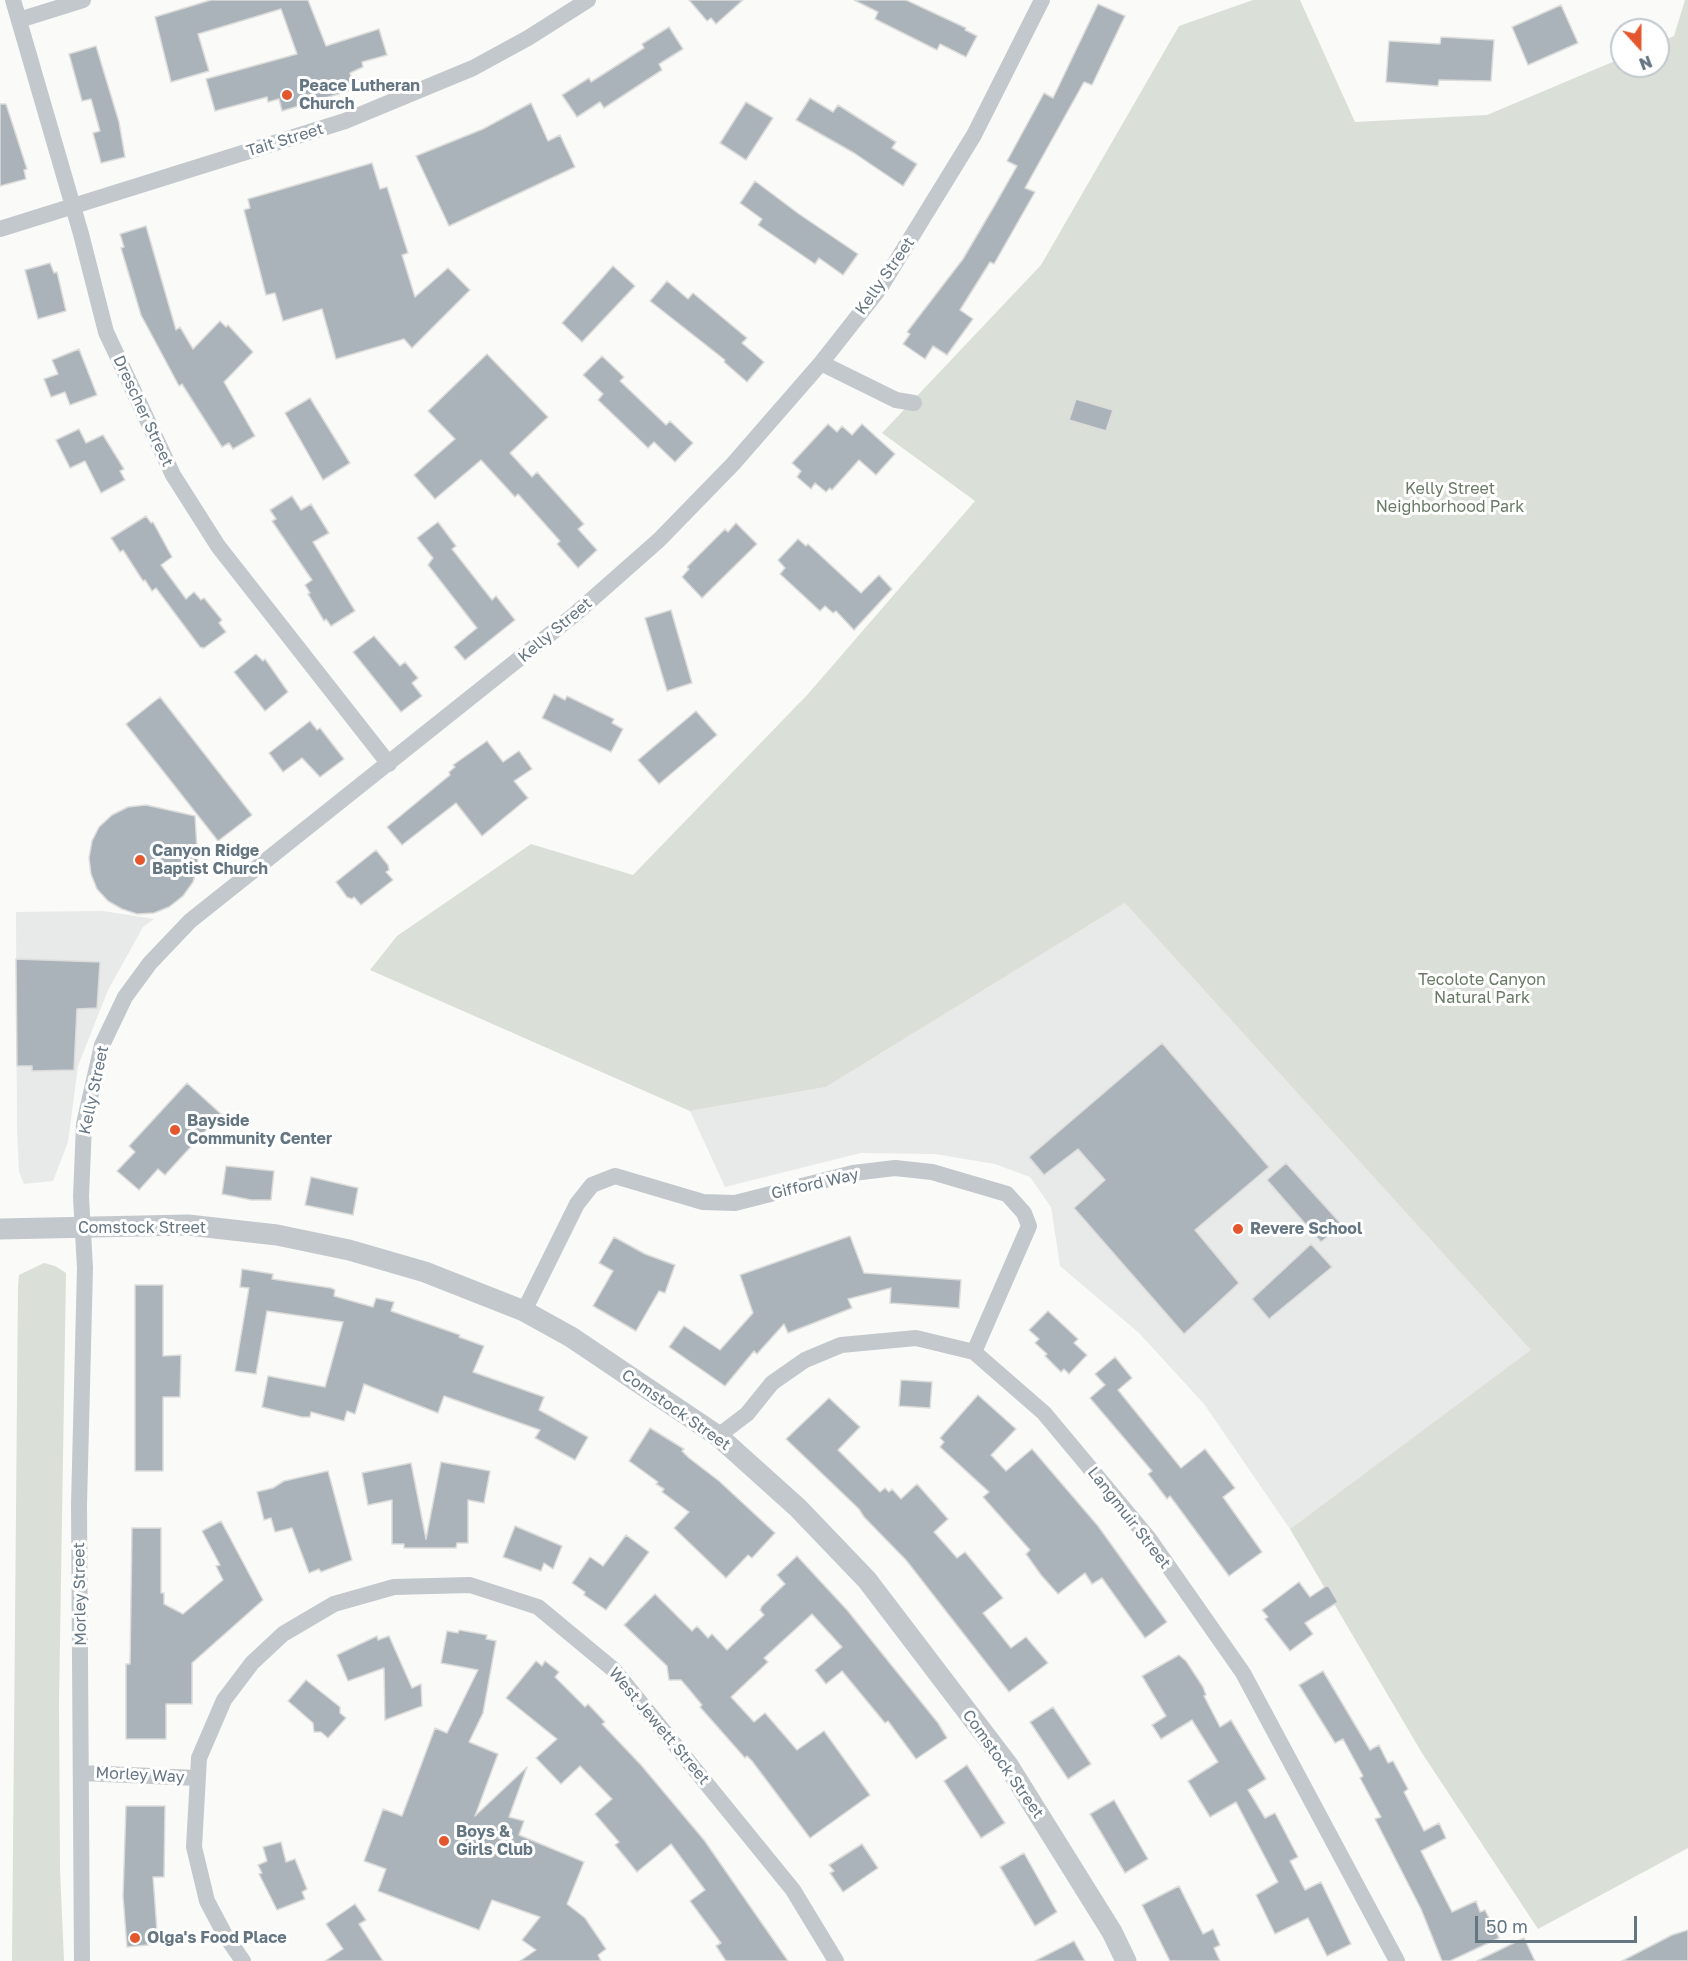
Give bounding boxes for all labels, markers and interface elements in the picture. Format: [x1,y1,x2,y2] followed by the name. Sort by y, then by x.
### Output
[1610,18,1670,78] north arrow
[1636,51,1655,74] text: N
[299,76,420,114] place label: Peace Lutheran Church
[280,88,294,102] marker: Peace Lutheran Church
[244,119,326,161] street label: Tait Street
[851,234,919,318] street label: Kelly Street
[109,352,177,470] street label: Drescher Street
[1376,479,1524,517] park label: Kelly Street Neighborhood Park
[514,594,596,666] street label: Kelly Street
[152,841,268,879] place label: Canyon Ridge Baptist Church
[133,853,147,867] marker: Canyon Ridge Baptist Church
[1418,970,1546,1008] park label: Tecolote Canyon Natural Park
[75,1044,113,1136] street label: Kelly Street
[187,1111,332,1149] place label: Bayside Community Center
[168,1123,182,1137] marker: Bayside Community Center
[769,1165,861,1203] street label: Gifford Way
[78,1218,206,1238] street label: Comstock Street
[1250,1219,1362,1239] place label: Revere School
[1231,1222,1245,1236] marker: Revere School
[618,1365,734,1455] street label: Comstock Street
[1083,1463,1175,1573] street label: Langmuir Street
[69,1542,91,1646] street label: Morley Street
[604,1664,714,1788] street label: West Jewett Street
[958,1706,1048,1822] street label: Comstock Street
[95,1763,185,1787] street label: Morley Way
[456,1822,533,1860] place label: Boys & Girls Club
[437,1834,451,1848] marker: Boys & Girls Club
[1478,1904,1640,1942] scale bar
[1486,1915,1528,1937] text: 50 m
[147,1928,287,1948] place label: Olga's Food Place
[128,1931,142,1945] marker: Olga's Food Place

